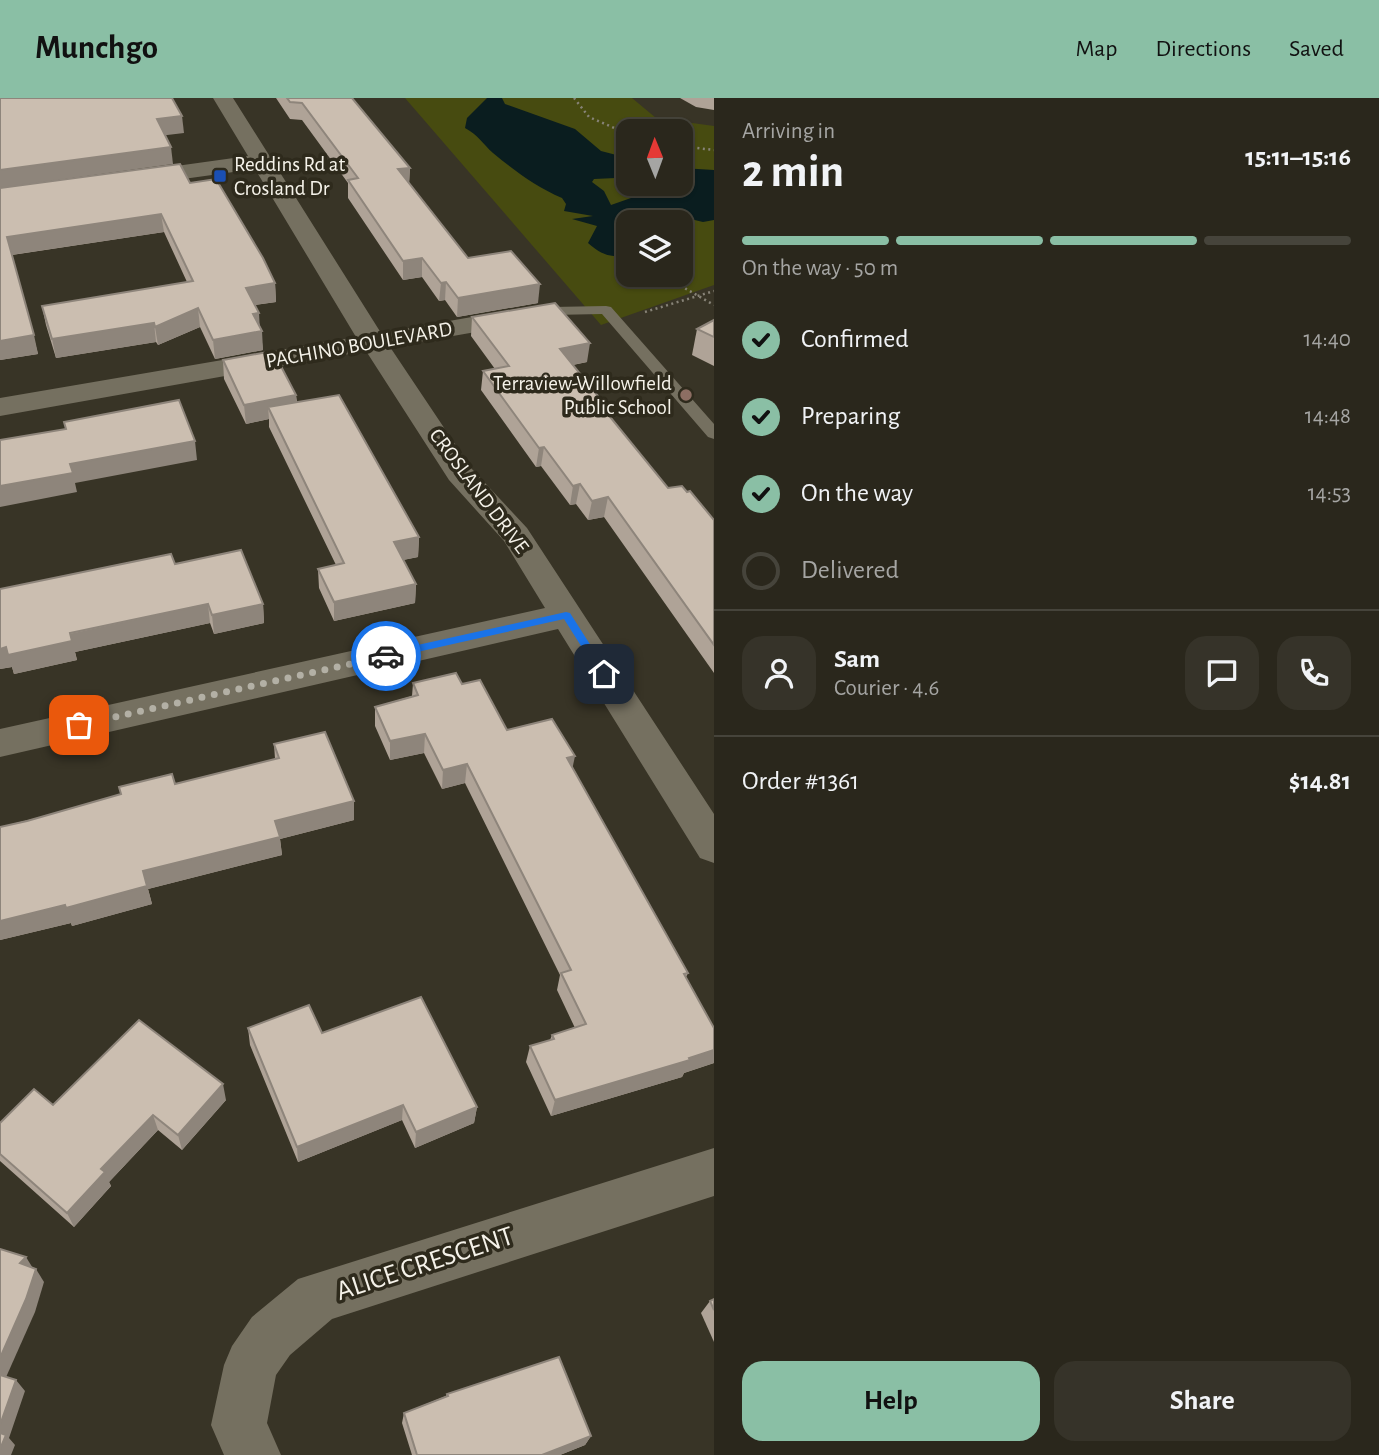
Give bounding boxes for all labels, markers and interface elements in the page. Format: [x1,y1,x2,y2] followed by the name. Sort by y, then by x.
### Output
[35,32,158,65] text: Munchgo
[1075,37,1117,61] text: Map
[1155,37,1251,61] text: Directions
[1289,37,1344,61] text: Saved
[616,119,693,196] north arrow
[616,119,693,287] map controls
[742,120,835,143] text: Arriving in
[1245,144,1351,170] text: 15:11–15:16
[742,149,844,195] text: 2 min
[234,154,345,199] place label: Reddins Rd at Crosland Dr
[212,168,228,184] marker: Reddins Rd at Crosland Dr
[616,210,693,287] button: layers
[742,257,898,280] text: On the way · 50 m
[264,318,454,372] street label: PACHINO BOULEVARD
[742,321,780,359] icon: check
[801,326,909,352] text: Confirmed
[1304,328,1351,351] text: 14:40
[493,373,672,418] place label: Terraview-Willowfield Public School
[678,387,694,403] marker: Terraview-Willowfield Public School
[742,398,780,436] icon: check
[801,403,900,429] text: Preparing
[1305,405,1351,428] text: 14:48
[425,425,533,557] street label: CROSLAND DRIVE
[742,475,780,513] icon: check
[801,480,913,506] text: On the way
[1308,482,1351,505] text: 14:53
[801,557,899,583] text: Delivered
[351,621,421,691] courier
[742,636,816,710] button: person
[1185,636,1259,710] button: chat
[1277,636,1351,710] button: phone
[367,637,405,675] icon: car
[574,644,634,704] pin
[834,646,880,672] text: Sam
[585,655,623,693] icon: home
[834,677,939,700] text: Courier · 4.6
[49,695,109,755] pin
[60,706,98,744] icon: bag
[742,768,859,794] text: Order #1361
[1289,768,1351,794] text: $14.81
[333,1222,517,1306] street label: ALICE CRESCENT
[742,1361,1040,1441] button: Help
[1054,1361,1351,1441] button: Share

